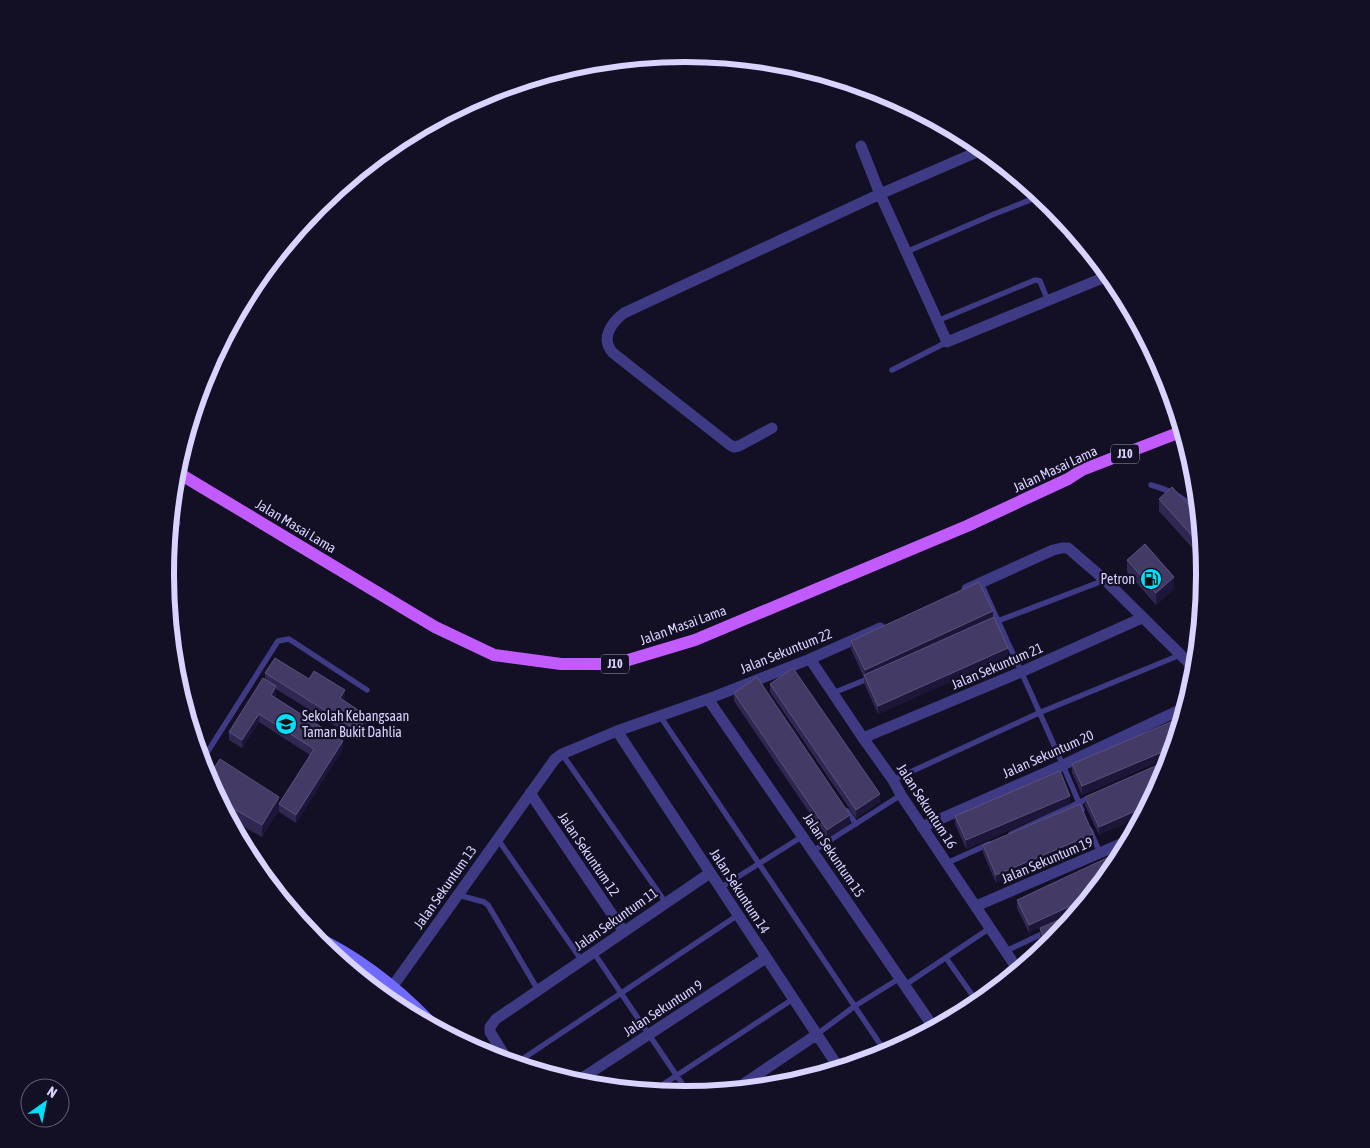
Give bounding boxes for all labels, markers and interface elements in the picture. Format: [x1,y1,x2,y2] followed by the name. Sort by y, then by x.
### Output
[1010,443,1100,495] street label: Jalan Masai Lama
[1111,444,1139,464] road number: J10
[253,496,339,556] street label: Jalan Masai Lama
[1139,567,1163,591] fuel station icon: Petron
[1100,571,1135,587] place label: Petron
[638,602,728,648] street label: Jalan Masai Lama
[738,625,834,677] street label: Jalan Sekuntum 22
[949,640,1045,692] street label: Jalan Sekuntum 21
[601,654,629,674] road number: J10
[302,708,409,740] place label: Sekolah Kebangsaan Taman Bukit Dahlia
[274,712,298,736] school or university icon: Sekolah Kebangsaan Taman Bukit Dahlia
[1000,727,1096,781] street label: Jalan Sekuntum 20
[894,761,961,852] street label: Jalan Sekuntum 16
[555,809,623,899] street label: Jalan Sekuntum 12
[800,810,868,900] street label: Jalan Sekuntum 15
[999,834,1095,886] street label: Jalan Sekuntum 19
[410,842,480,932] street label: Jalan Sekuntum 13
[707,846,774,937] street label: Jalan Sekuntum 14
[571,884,661,954] street label: Jalan Sekuntum 11
[620,976,706,1040] street label: Jalan Sekuntum 9
[20,1078,70,1128] north arrow
[44,1083,60,1101] text: N

